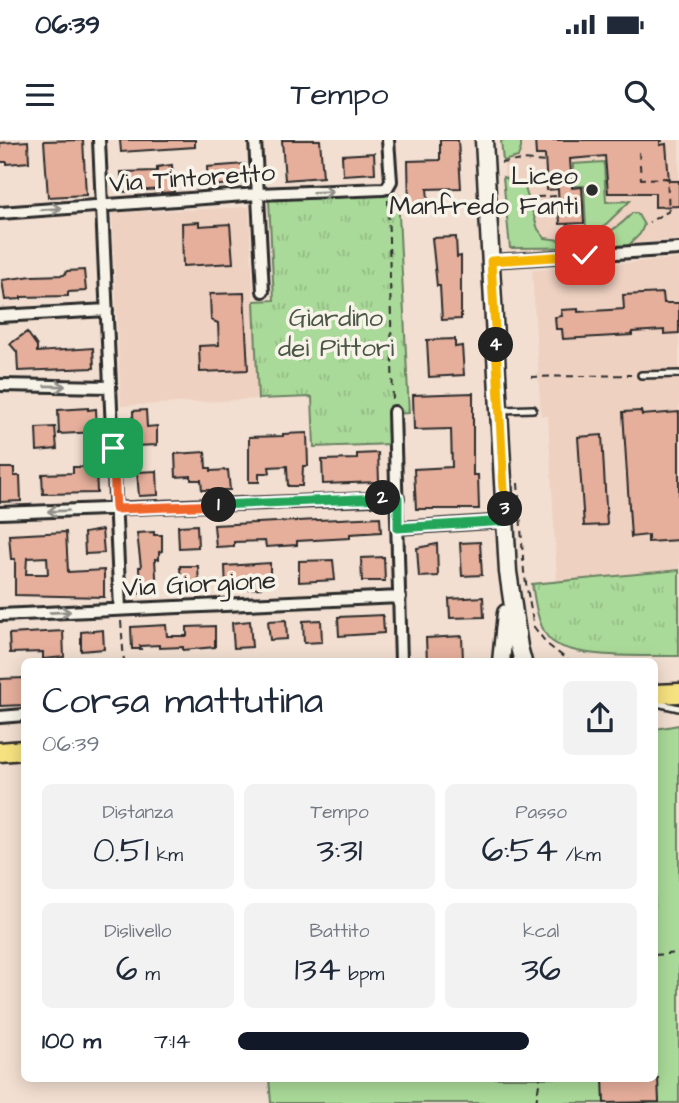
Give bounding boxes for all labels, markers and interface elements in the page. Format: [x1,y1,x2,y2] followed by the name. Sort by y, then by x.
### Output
[35,7,100,43] text: 06:39
[291,72,388,117] text: Tempo
[21,76,59,114] icon: menu
[620,76,658,114] icon: search
[108,154,277,202] street label: Via Tintoretto
[389,158,578,224] place label: Liceo Manfredo Fanti
[584,182,600,198] marker: Liceo Manfredo Fanti
[311,185,334,198] one-way arrow
[39,203,62,216] one-way arrow
[555,225,615,285] pin
[566,236,604,274] icon: check
[278,300,394,366] park label: Giardino dei Pittori
[478,328,514,362] pin: 4
[489,331,502,358] text: 4
[43,379,66,393] one-way arrow
[83,418,143,478] pin
[94,429,132,467] icon: arrive
[366,480,400,516] pin: 2
[377,484,388,511] text: 2
[202,488,236,522] pin: 1
[217,491,220,518] text: 1
[488,492,522,526] pin: 3
[500,495,509,522] text: 3
[46,504,69,517] one-way arrow
[121,562,277,608] street label: Via Giorgione
[48,605,71,618] one-way arrow
[42,676,323,728] text: Corsa mattutina
[563,681,637,755] button: share
[42,728,100,760] text: 06:39
[103,799,173,826] text: Distanza
[310,799,369,826] text: Tempo
[515,799,567,826] text: Passo
[93,826,149,875] text: 0.51
[317,826,362,875] text: 3:31
[482,826,558,875] text: 6:54
[149,842,183,869] text: km
[558,842,601,869] text: /km
[104,918,172,945] text: Dislivello
[310,918,369,945] text: Battito
[523,918,559,945] text: kcal
[116,945,138,994] text: 6
[295,945,341,994] text: 134
[521,945,561,994] text: 36
[138,961,160,988] text: m
[341,961,384,988] text: bpm
[42,1025,101,1057] text: 100 m
[154,1025,191,1057] text: 7:14

